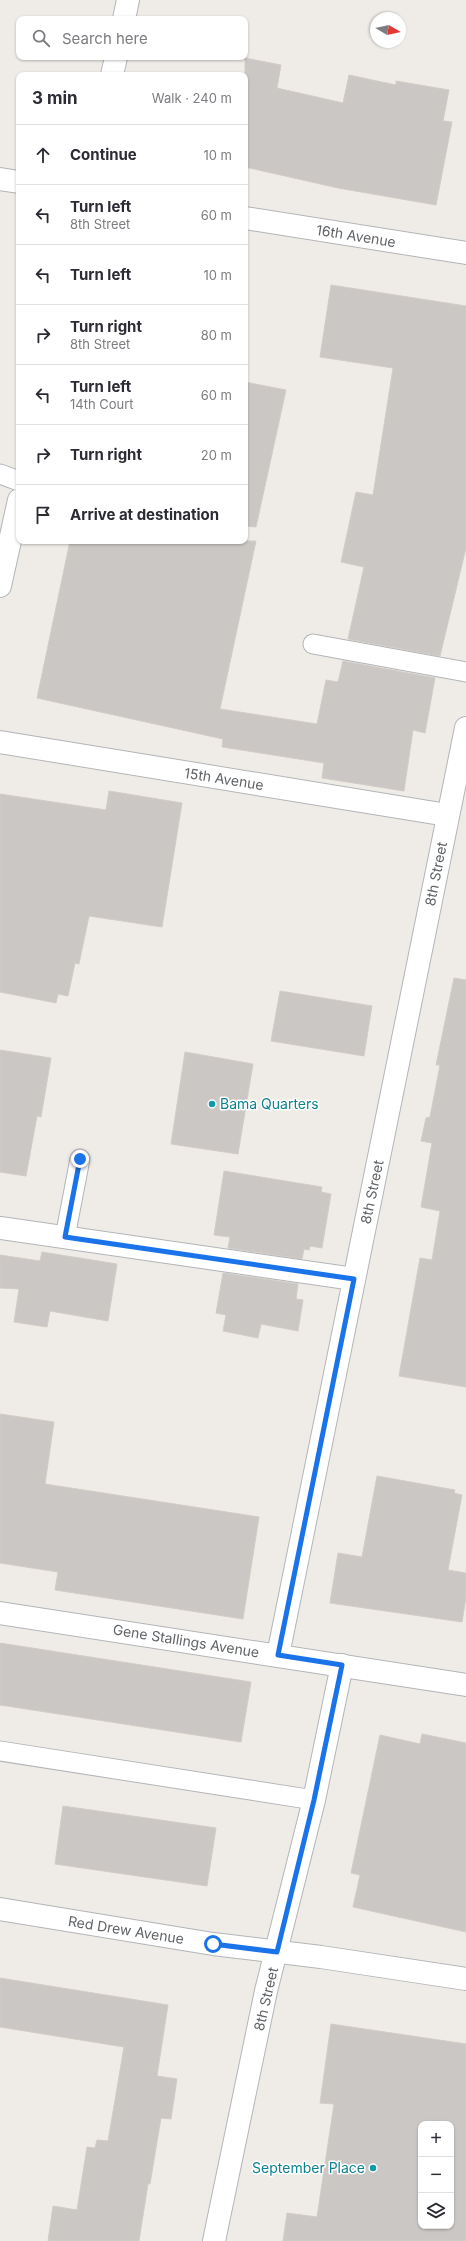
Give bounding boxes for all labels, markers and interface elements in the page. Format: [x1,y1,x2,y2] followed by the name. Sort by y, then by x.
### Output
[370,12,406,48] north arrow
[16,16,248,60] search box
[30,27,52,49] icon: search
[62,29,148,48] text: Search here
[32,88,78,108] text: 3 min
[152,90,232,106] text: Walk · 240 m
[32,144,54,166] icon: ahead
[70,145,137,164] text: Continue
[203,147,232,163] text: 10 m
[70,197,131,216] text: Turn left
[32,204,54,226] icon: left
[201,207,232,223] text: 60 m
[70,216,130,232] text: 8th Street
[315,221,397,250] street label: 16th Avenue
[32,264,54,286] icon: left
[70,265,131,284] text: Turn left
[203,267,232,283] text: 10 m
[70,317,142,336] text: Turn right
[32,324,54,346] icon: right
[201,327,232,343] text: 80 m
[70,336,130,352] text: 8th Street
[70,377,131,396] text: Turn left
[32,384,54,406] icon: left
[201,387,232,403] text: 60 m
[70,396,134,412] text: 14th Court
[32,444,54,466] icon: right
[70,445,142,464] text: Turn right
[201,447,232,463] text: 20 m
[32,504,54,526] icon: arrive
[70,505,219,524] text: Arrive at destination
[183,764,265,793] street label: 15th Avenue
[421,840,450,907] street label: 8th Street
[220,1095,319,1112] place label: Bama Quarters
[207,1099,217,1109] marker: Bama Quarters
[71,1150,89,1168] route end
[356,1158,387,1225] street label: 8th Street
[112,1621,261,1660] street label: Gene Stallings Avenue
[67,1912,185,1947] street label: Red Drew Avenue
[204,1935,222,1953] route start
[250,1965,281,2032] street label: 8th Street
[418,2121,454,2229] map controls
[418,2121,454,2157] button: +
[418,2157,454,2193] button: −
[252,2159,365,2176] place label: September Place
[368,2163,378,2173] marker: September Place
[418,2193,454,2229] button: layers

